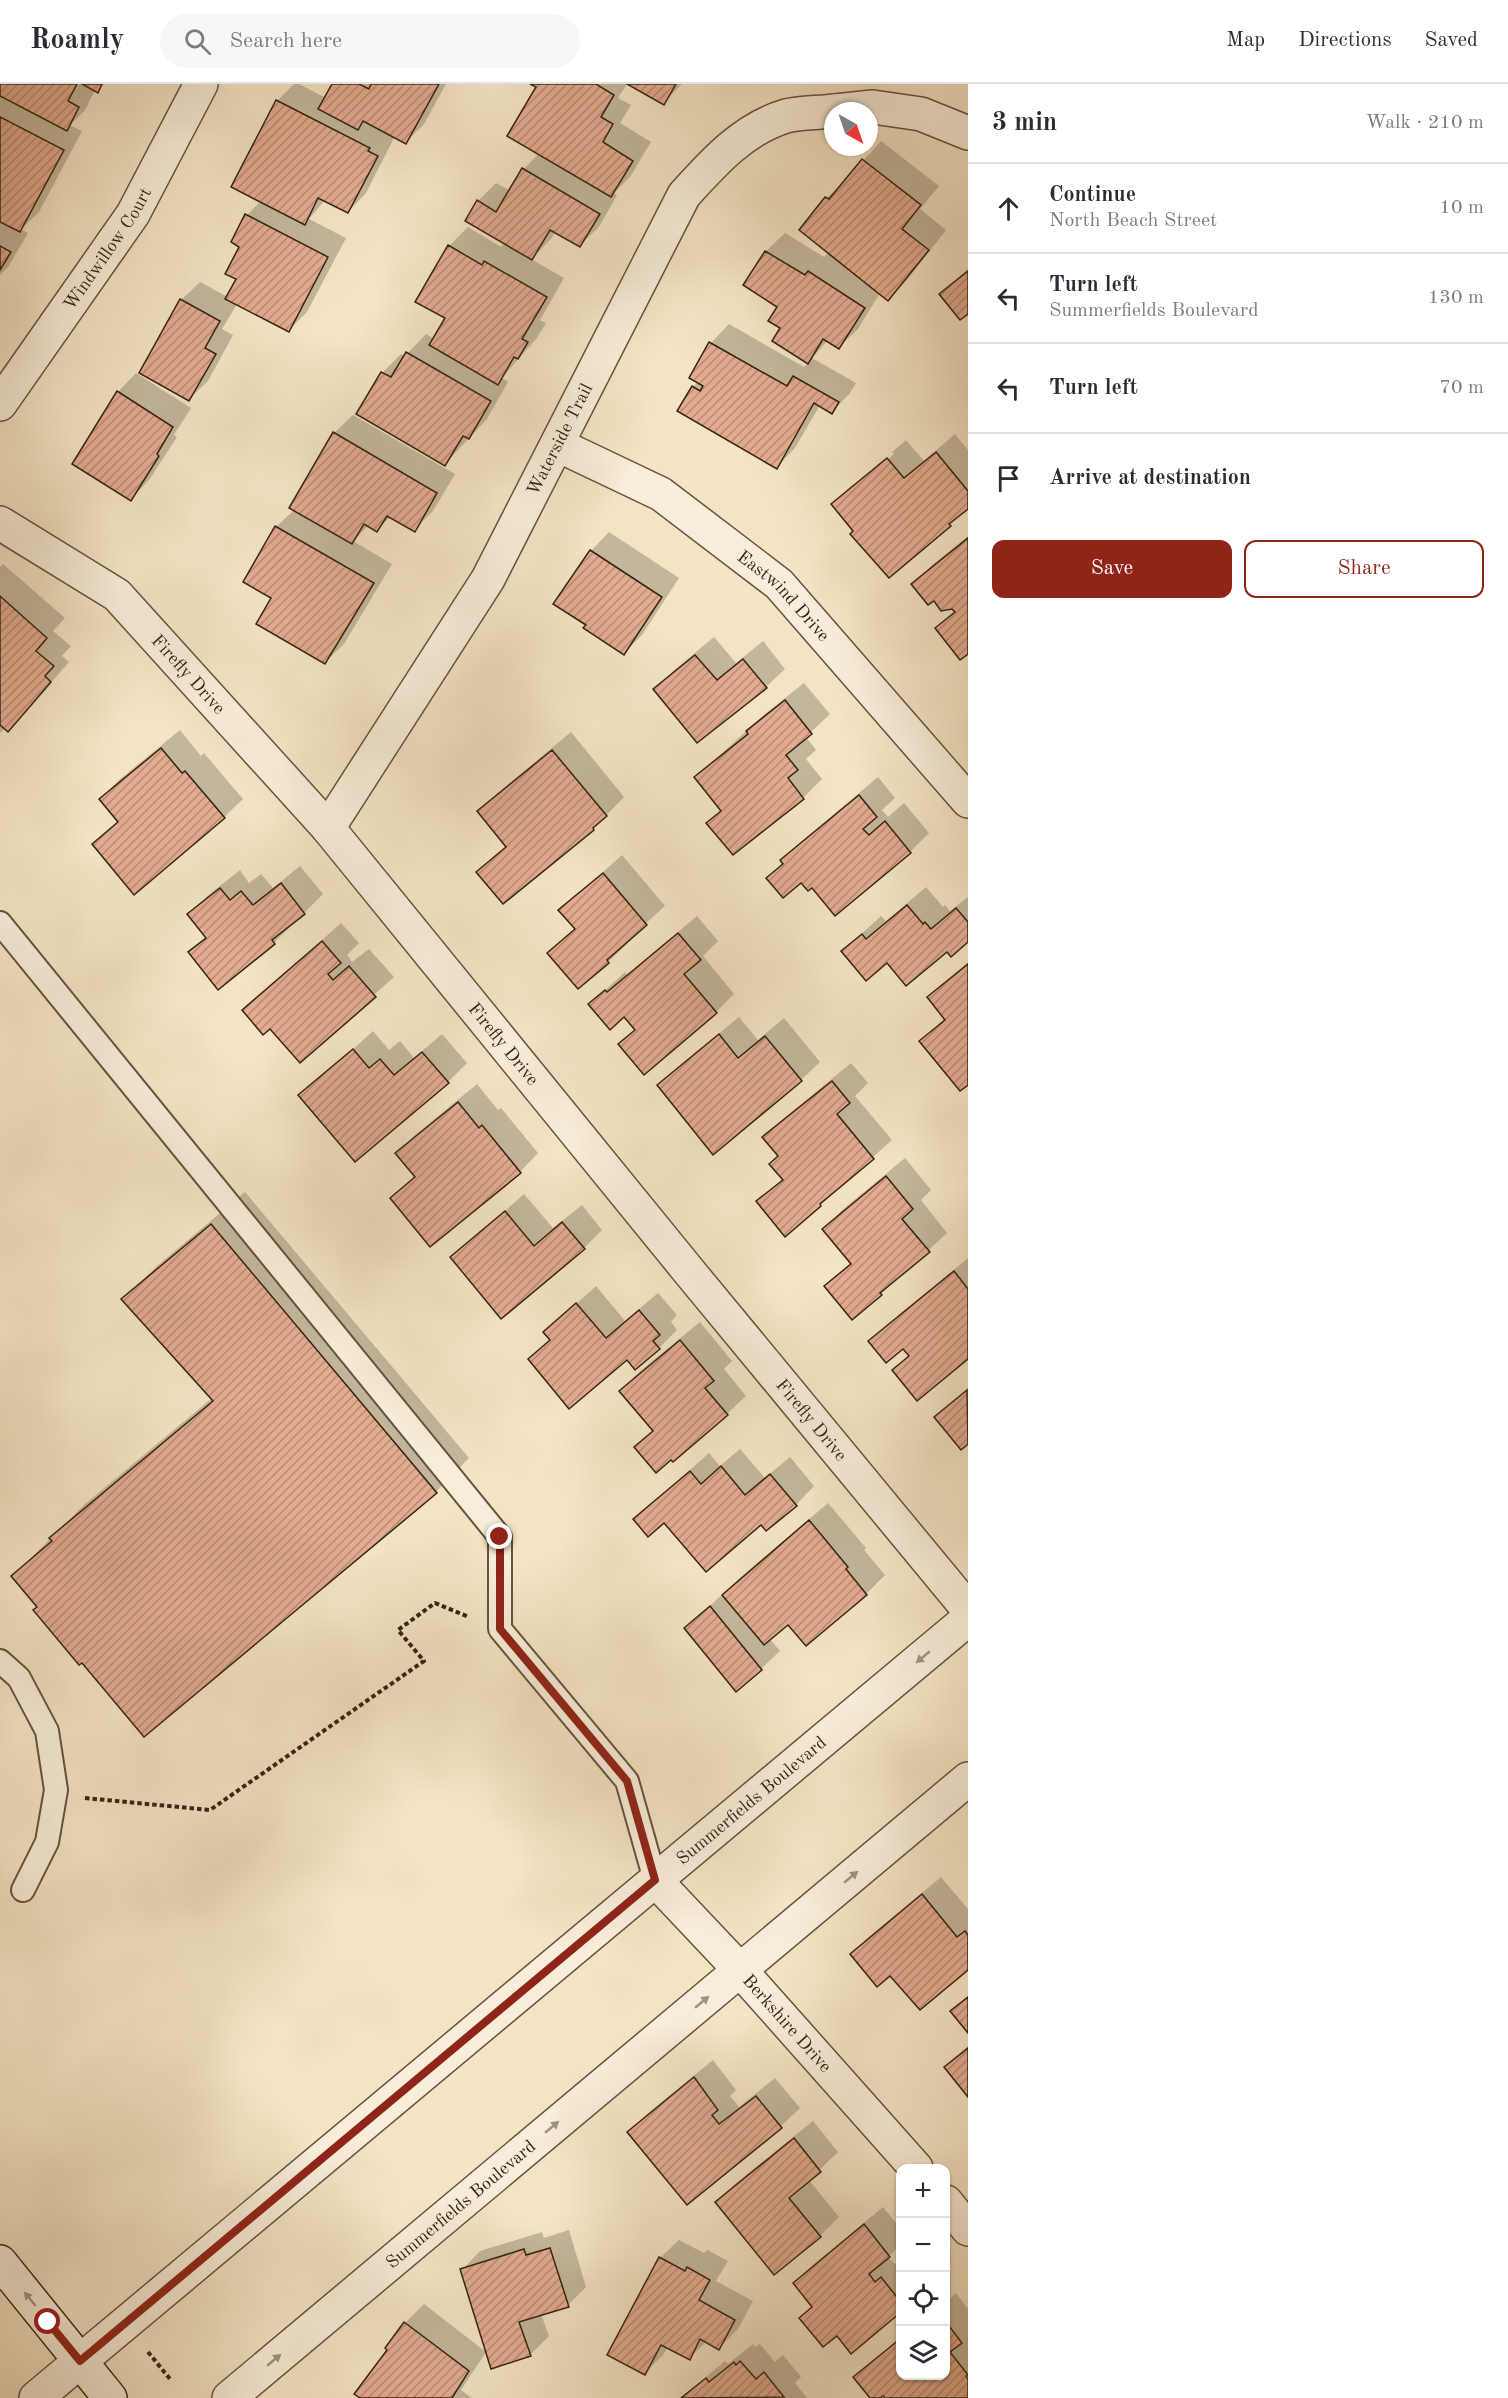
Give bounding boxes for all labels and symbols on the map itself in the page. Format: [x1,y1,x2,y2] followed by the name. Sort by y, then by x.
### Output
[824,102,878,156] north arrow
[61,185,155,313] street label: Windwillow Court
[524,381,596,498] street label: Waterside Trail
[734,548,833,645] street label: Eastwind Drive
[148,632,228,718] street label: Firefly Drive
[464,1000,542,1089] street label: Firefly Drive
[772,1376,850,1465] street label: Firefly Drive
[486,1523,512,1549] route end
[915,1650,931,1663] one-way arrow
[674,1734,830,1869] street label: Summerfields Boulevard
[843,1871,858,1884] one-way arrow
[739,1972,834,2076] street label: Berkshire Drive
[694,1996,709,2009] one-way arrow
[544,2121,560,2134] one-way arrow
[383,2137,539,2272] street label: Summerfields Boulevard
[24,2291,37,2307] one-way arrow
[34,2308,60,2334] route start
[266,2354,282,2367] one-way arrow

